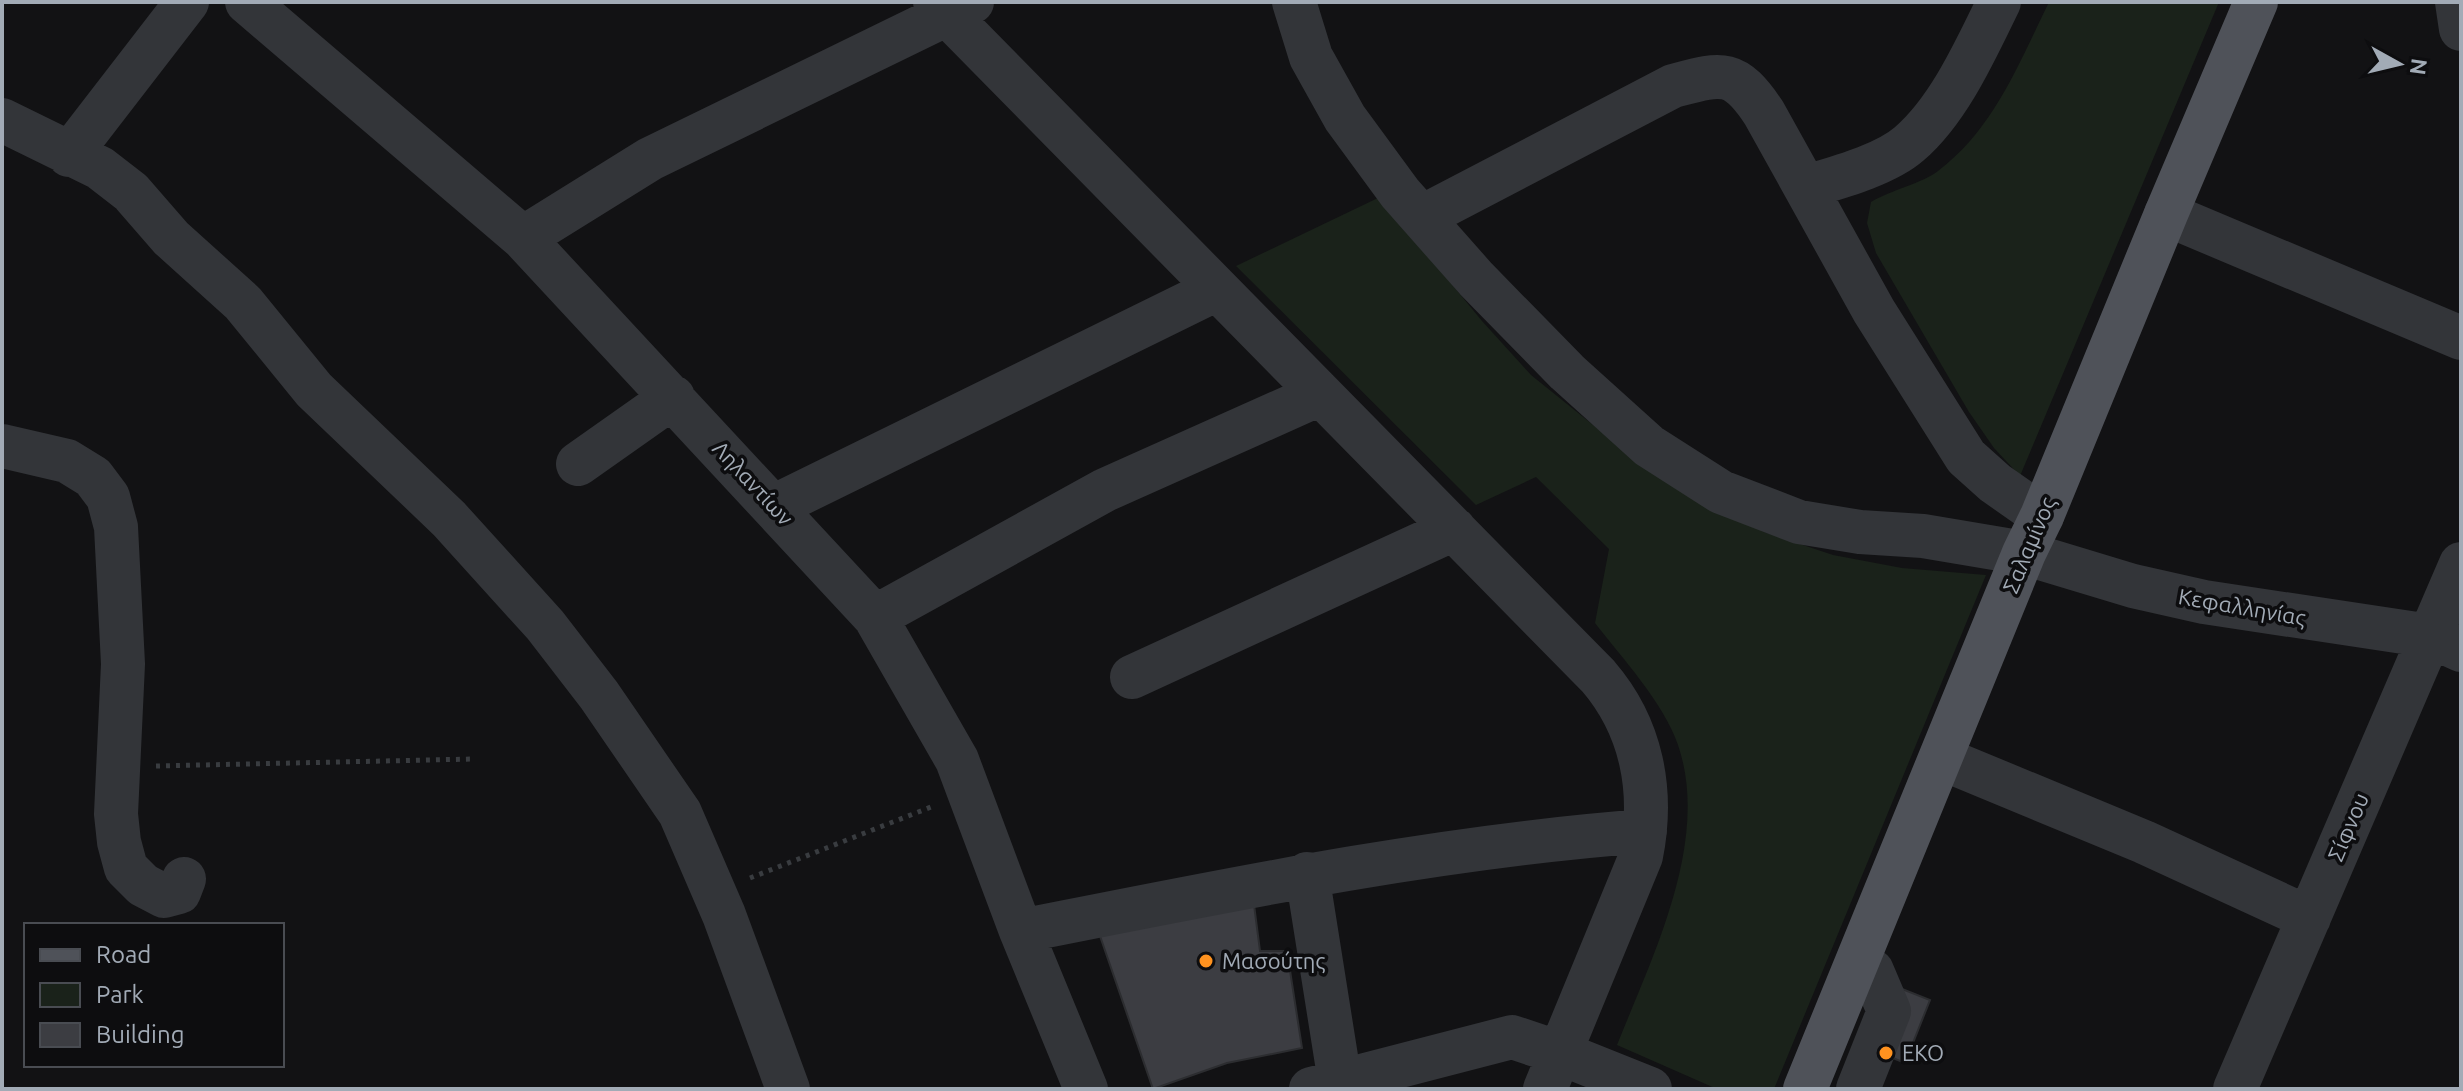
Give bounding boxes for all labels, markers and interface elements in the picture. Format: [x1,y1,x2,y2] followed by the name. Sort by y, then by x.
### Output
[2359,24,2439,104] north arrow
[2406,57,2433,77] text: N
[708,435,799,530] street label: Ληλαντίων
[1997,493,2061,597] street label: Σαλαμίνος
[2176,583,2308,631] street label: Κεφαλληνίας
[2322,789,2373,865] street label: Σίφνου
[24,923,284,1067] legend
[96,941,151,968] text: Road
[1222,948,1325,974] place label: Μασούτης
[1197,952,1215,970] marker: Μασούτης
[96,981,144,1008] text: Park
[96,1021,184,1048] text: Building
[1902,1040,1944,1065] place label: EKO
[1877,1044,1895,1062] marker: EKO

